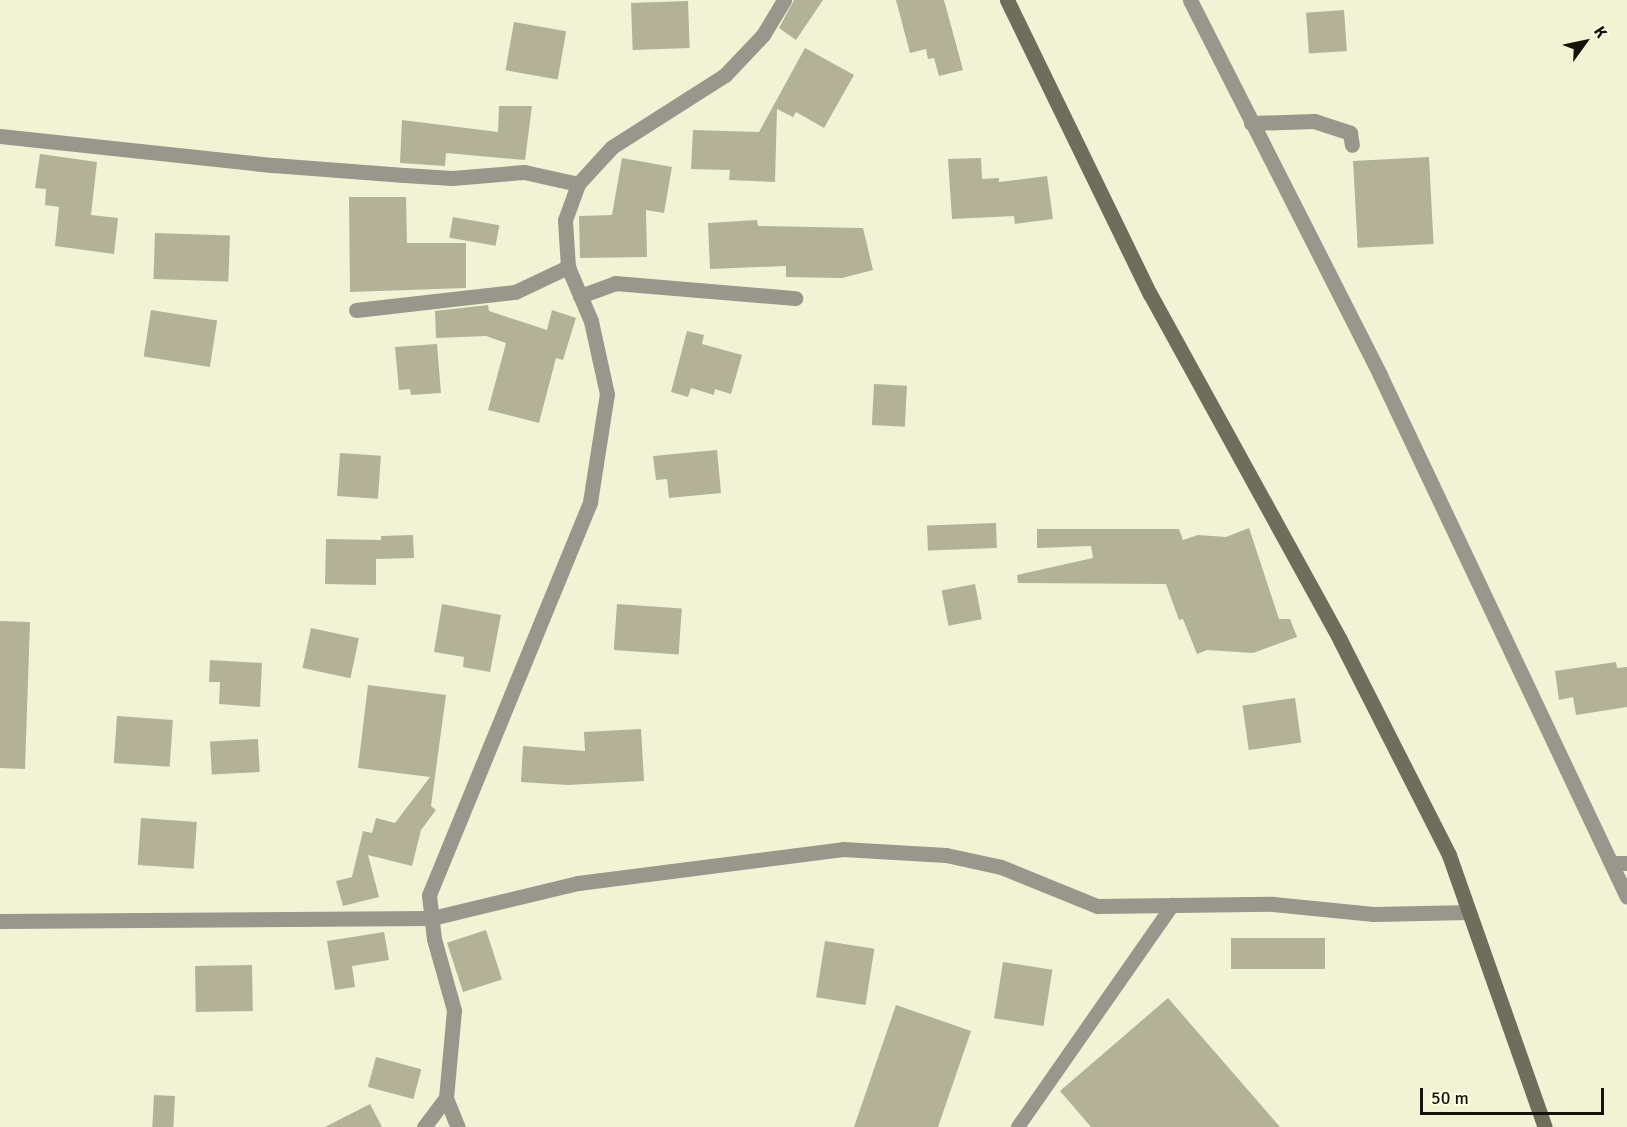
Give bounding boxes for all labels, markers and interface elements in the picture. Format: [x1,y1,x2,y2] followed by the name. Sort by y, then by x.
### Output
[1555,12,1615,72] north arrow
[1589,23,1611,42] text: K
[1423,1076,1608,1114] scale bar
[1431,1087,1469,1109] text: 50 m

